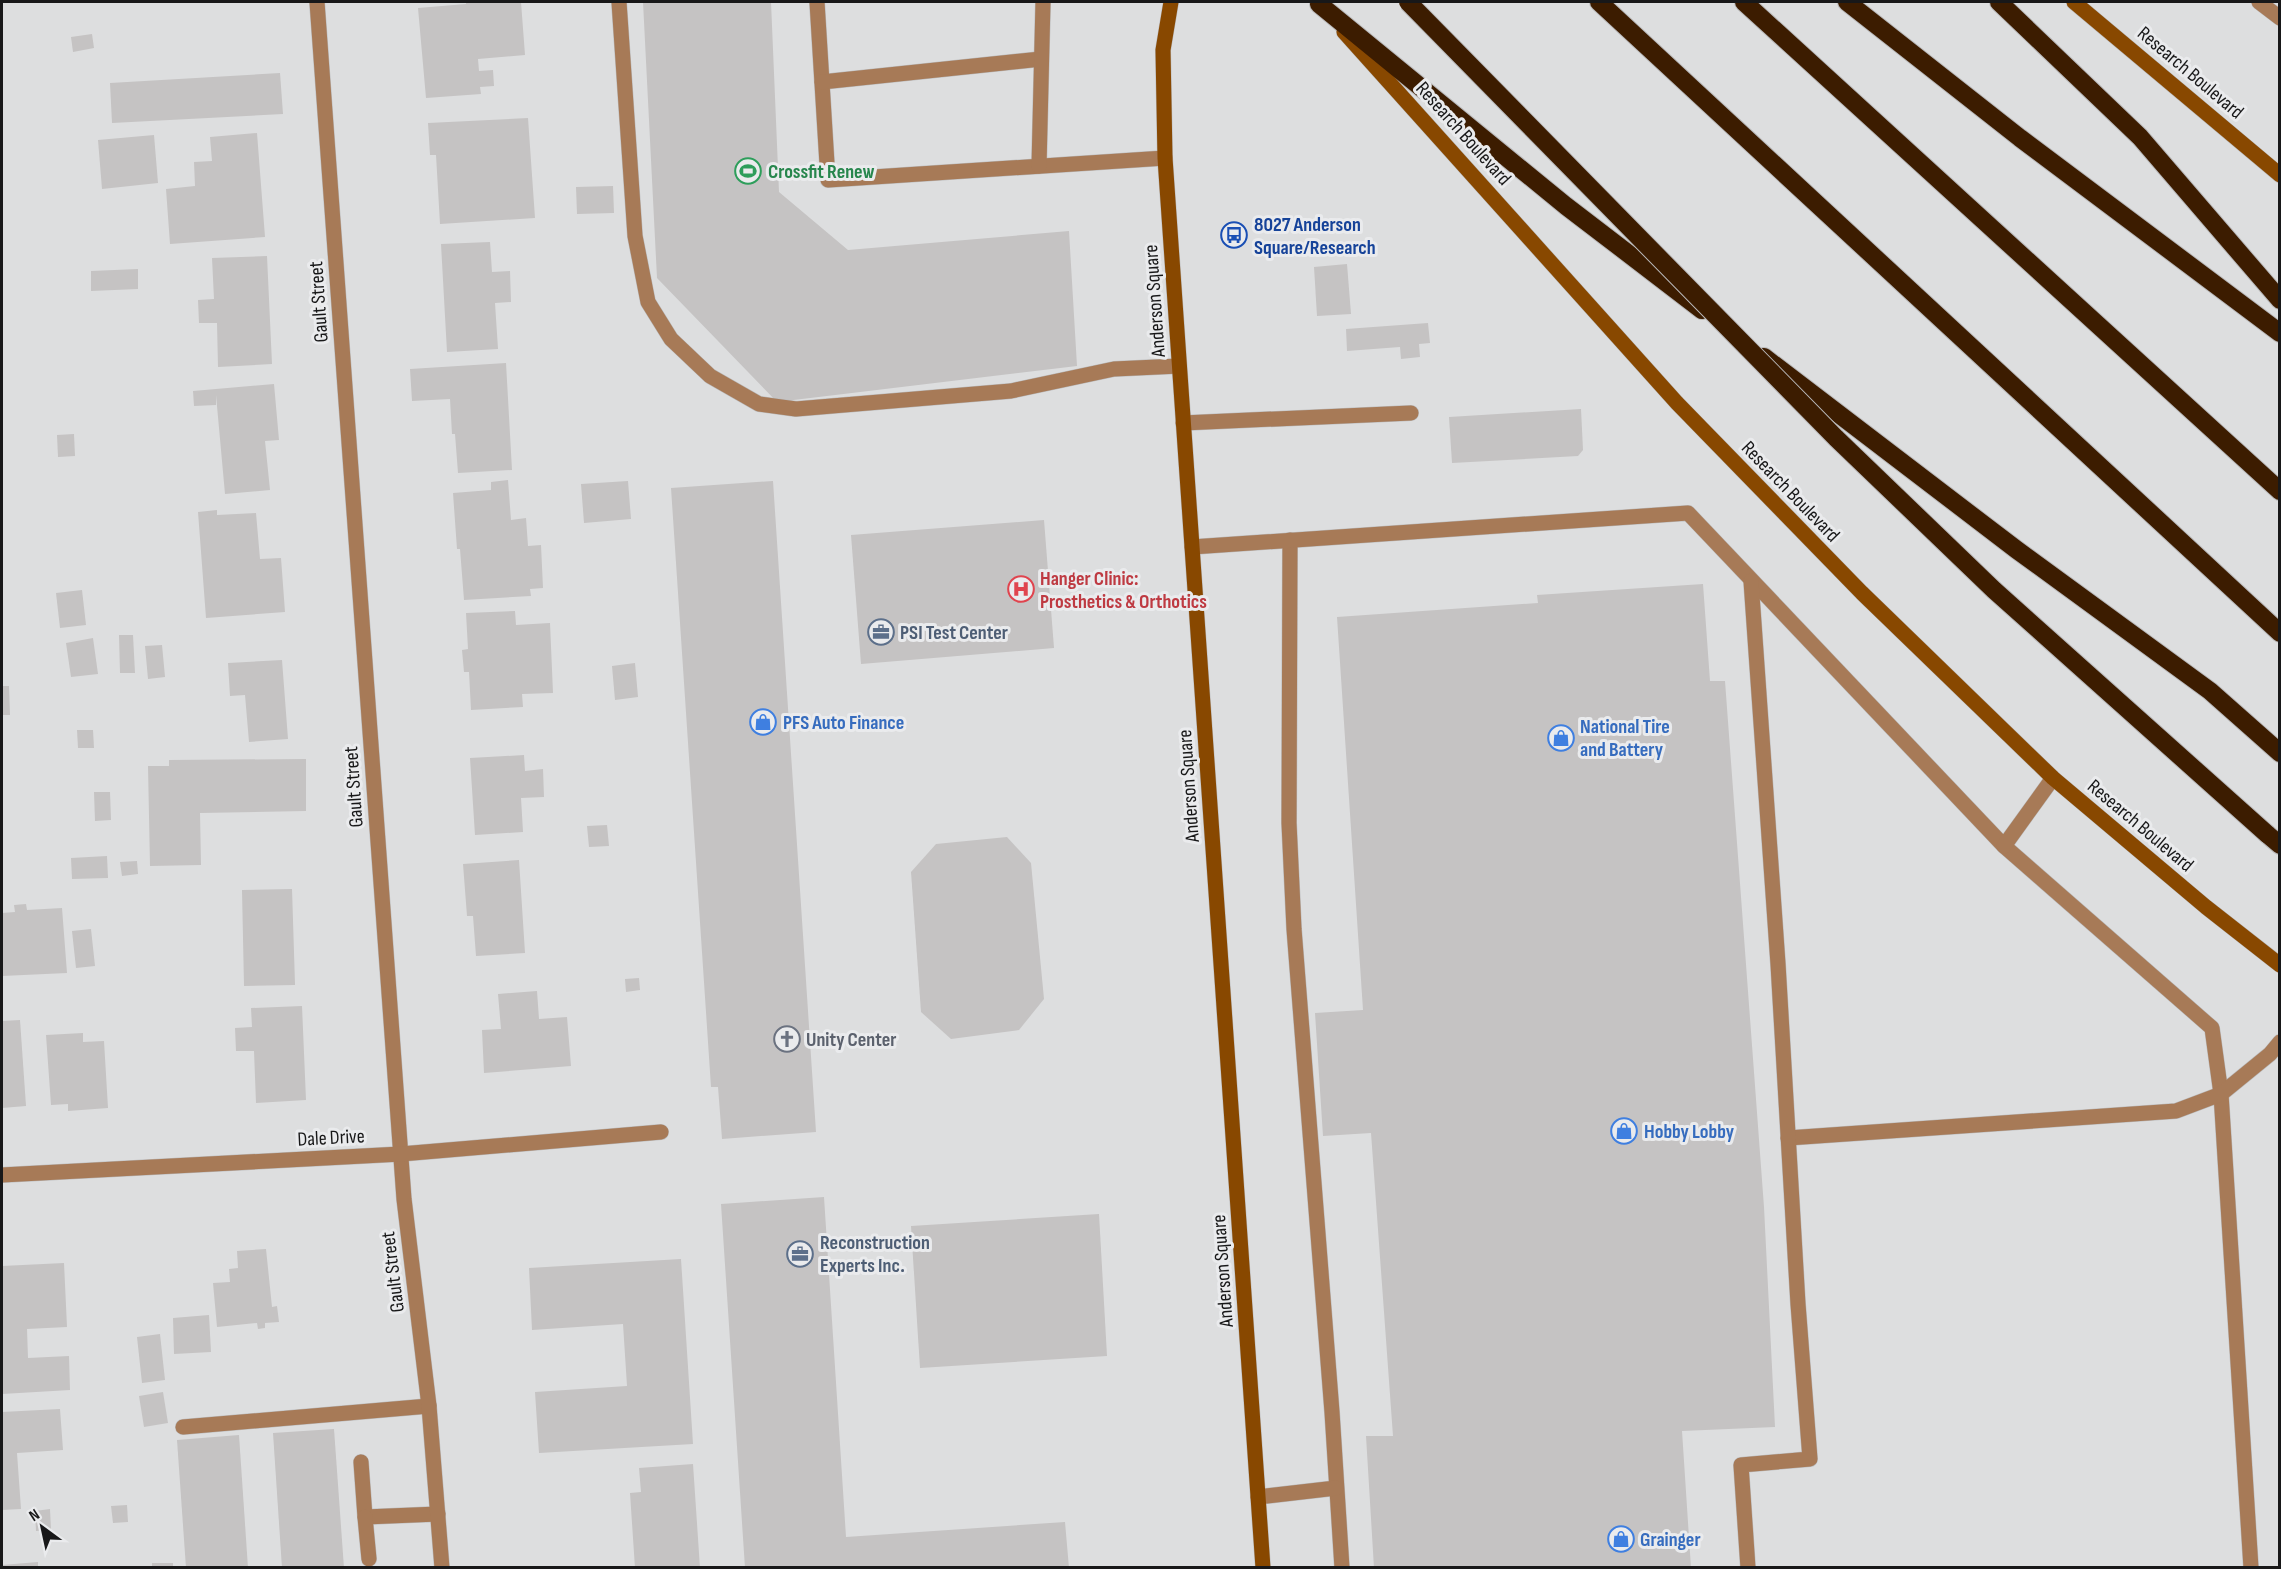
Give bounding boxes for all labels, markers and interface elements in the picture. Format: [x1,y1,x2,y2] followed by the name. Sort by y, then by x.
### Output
[2132,21,2248,124] street label: Research Boulevard
[1410,77,1516,190] street label: Research Boulevard
[733,156,763,186] sports icon: Crossfit Renew
[768,160,875,184] place label: Crossfit Renew
[1254,213,1376,260] place label: 8027 Anderson Square/Research
[1219,220,1249,250] bus stop icon: 8027 Anderson Square/Research
[1139,244,1171,359] street label: Anderson Square
[304,261,334,343] street label: Gault Street
[1736,436,1844,547] street label: Research Boulevard
[1040,567,1207,614] place label: Hanger Clinic: Prosthetics & Orthotics
[1006,574,1036,604] hospital icon: Hanger Clinic: Prosthetics & Orthotics
[866,617,896,647] office icon: PSI Test Center
[900,621,1008,645] place label: PSI Test Center
[748,707,778,737] shop icon: PFS Auto Finance
[783,711,904,735] place label: PFS Auto Finance
[1580,715,1670,762] place label: National Tire and Battery
[1546,723,1576,753] shop icon: National Tire and Battery
[1173,729,1205,844] street label: Anderson Square
[339,746,369,828] street label: Gault Street
[2082,774,2198,877] street label: Research Boulevard
[772,1024,802,1054] church icon: Unity Center
[806,1028,896,1052] place label: Unity Center
[1609,1116,1639,1146] shop icon: Hobby Lobby
[1644,1120,1735,1144] place label: Hobby Lobby
[297,1124,365,1152] street label: Dale Drive
[1207,1214,1239,1329] street label: Anderson Square
[376,1230,410,1314] street label: Gault Street
[820,1231,930,1278] place label: Reconstruction Experts Inc.
[785,1239,815,1269] office icon: Reconstruction Experts Inc.
[12,1497,72,1557] north arrow
[26,1505,43,1526] text: N
[1606,1524,1636,1554] shop icon: Grainger
[1640,1528,1701,1552] place label: Grainger

